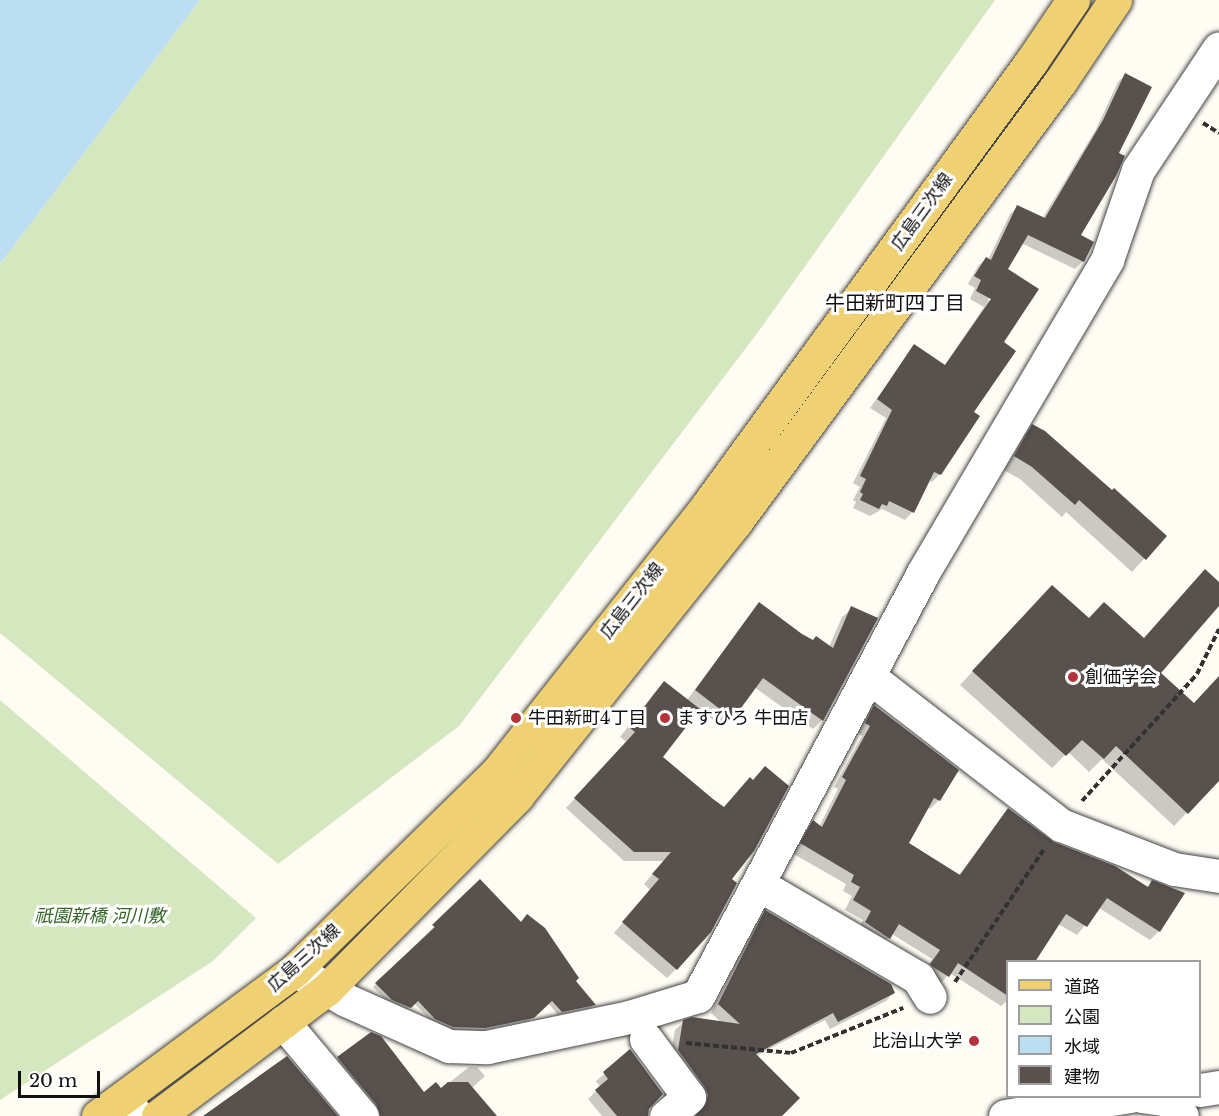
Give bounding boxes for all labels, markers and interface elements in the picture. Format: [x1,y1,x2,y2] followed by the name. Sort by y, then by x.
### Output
[887,169,957,255] street label: 広島三次線
[825,291,965,315] district label: 牛田新町四丁目
[596,559,668,643] street label: 広島三次線
[1085,666,1157,688] place label: 創価学会
[1066,670,1080,684] marker: 創価学会
[528,707,647,729] place label: 牛田新町4丁目
[677,707,808,729] place label: ますひろ 牛田店
[509,711,523,725] marker: 牛田新町4丁目
[658,711,672,725] marker: ますひろ 牛田店
[35,905,165,927] park label: 祇園新橋 河川敷
[263,920,345,996] street label: 広島三次線
[1006,960,1201,1098] legend
[1064,976,1100,998] text: 道路
[1064,1006,1100,1028] text: 公園
[872,1030,962,1052] place label: 比治山大学
[967,1034,981,1048] marker: 比治山大学
[1064,1036,1100,1058] text: 水域
[21,1059,104,1097] scale bar
[1064,1066,1100,1088] text: 建物
[29,1070,77,1092] text: 20 m

